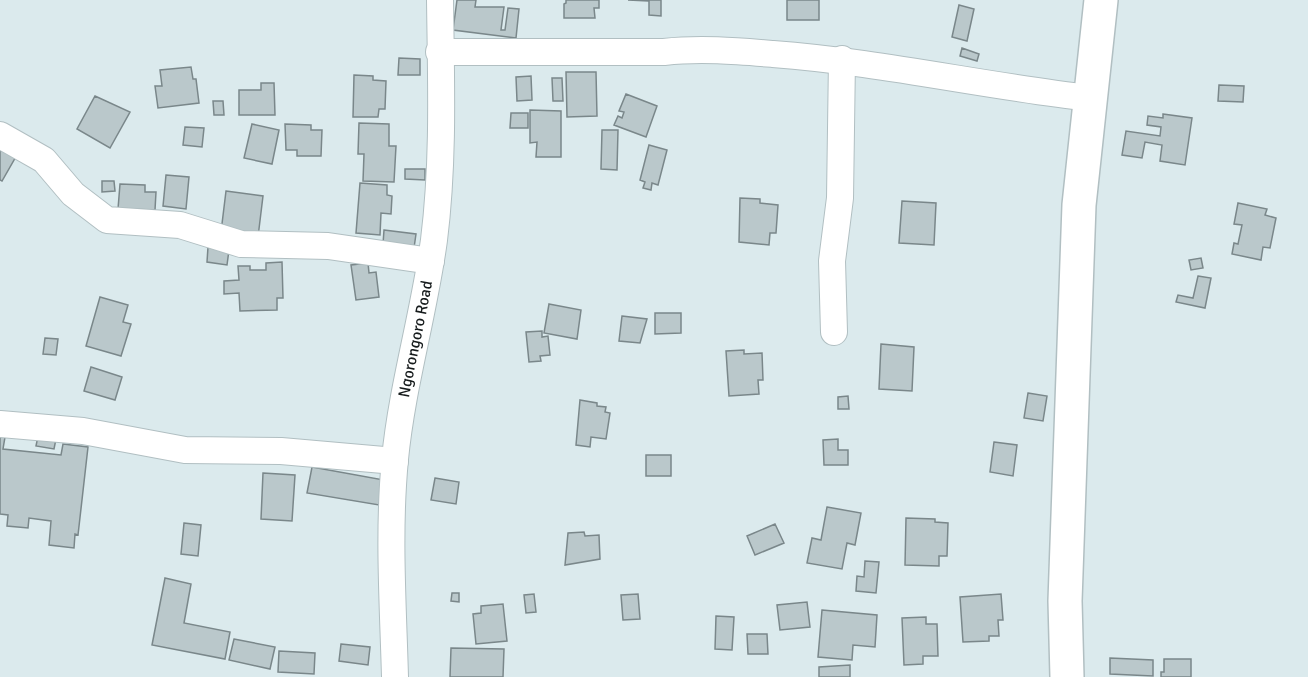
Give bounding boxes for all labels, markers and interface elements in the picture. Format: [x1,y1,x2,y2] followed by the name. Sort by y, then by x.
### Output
[394,279,437,399] street label: Ngorongoro Road

